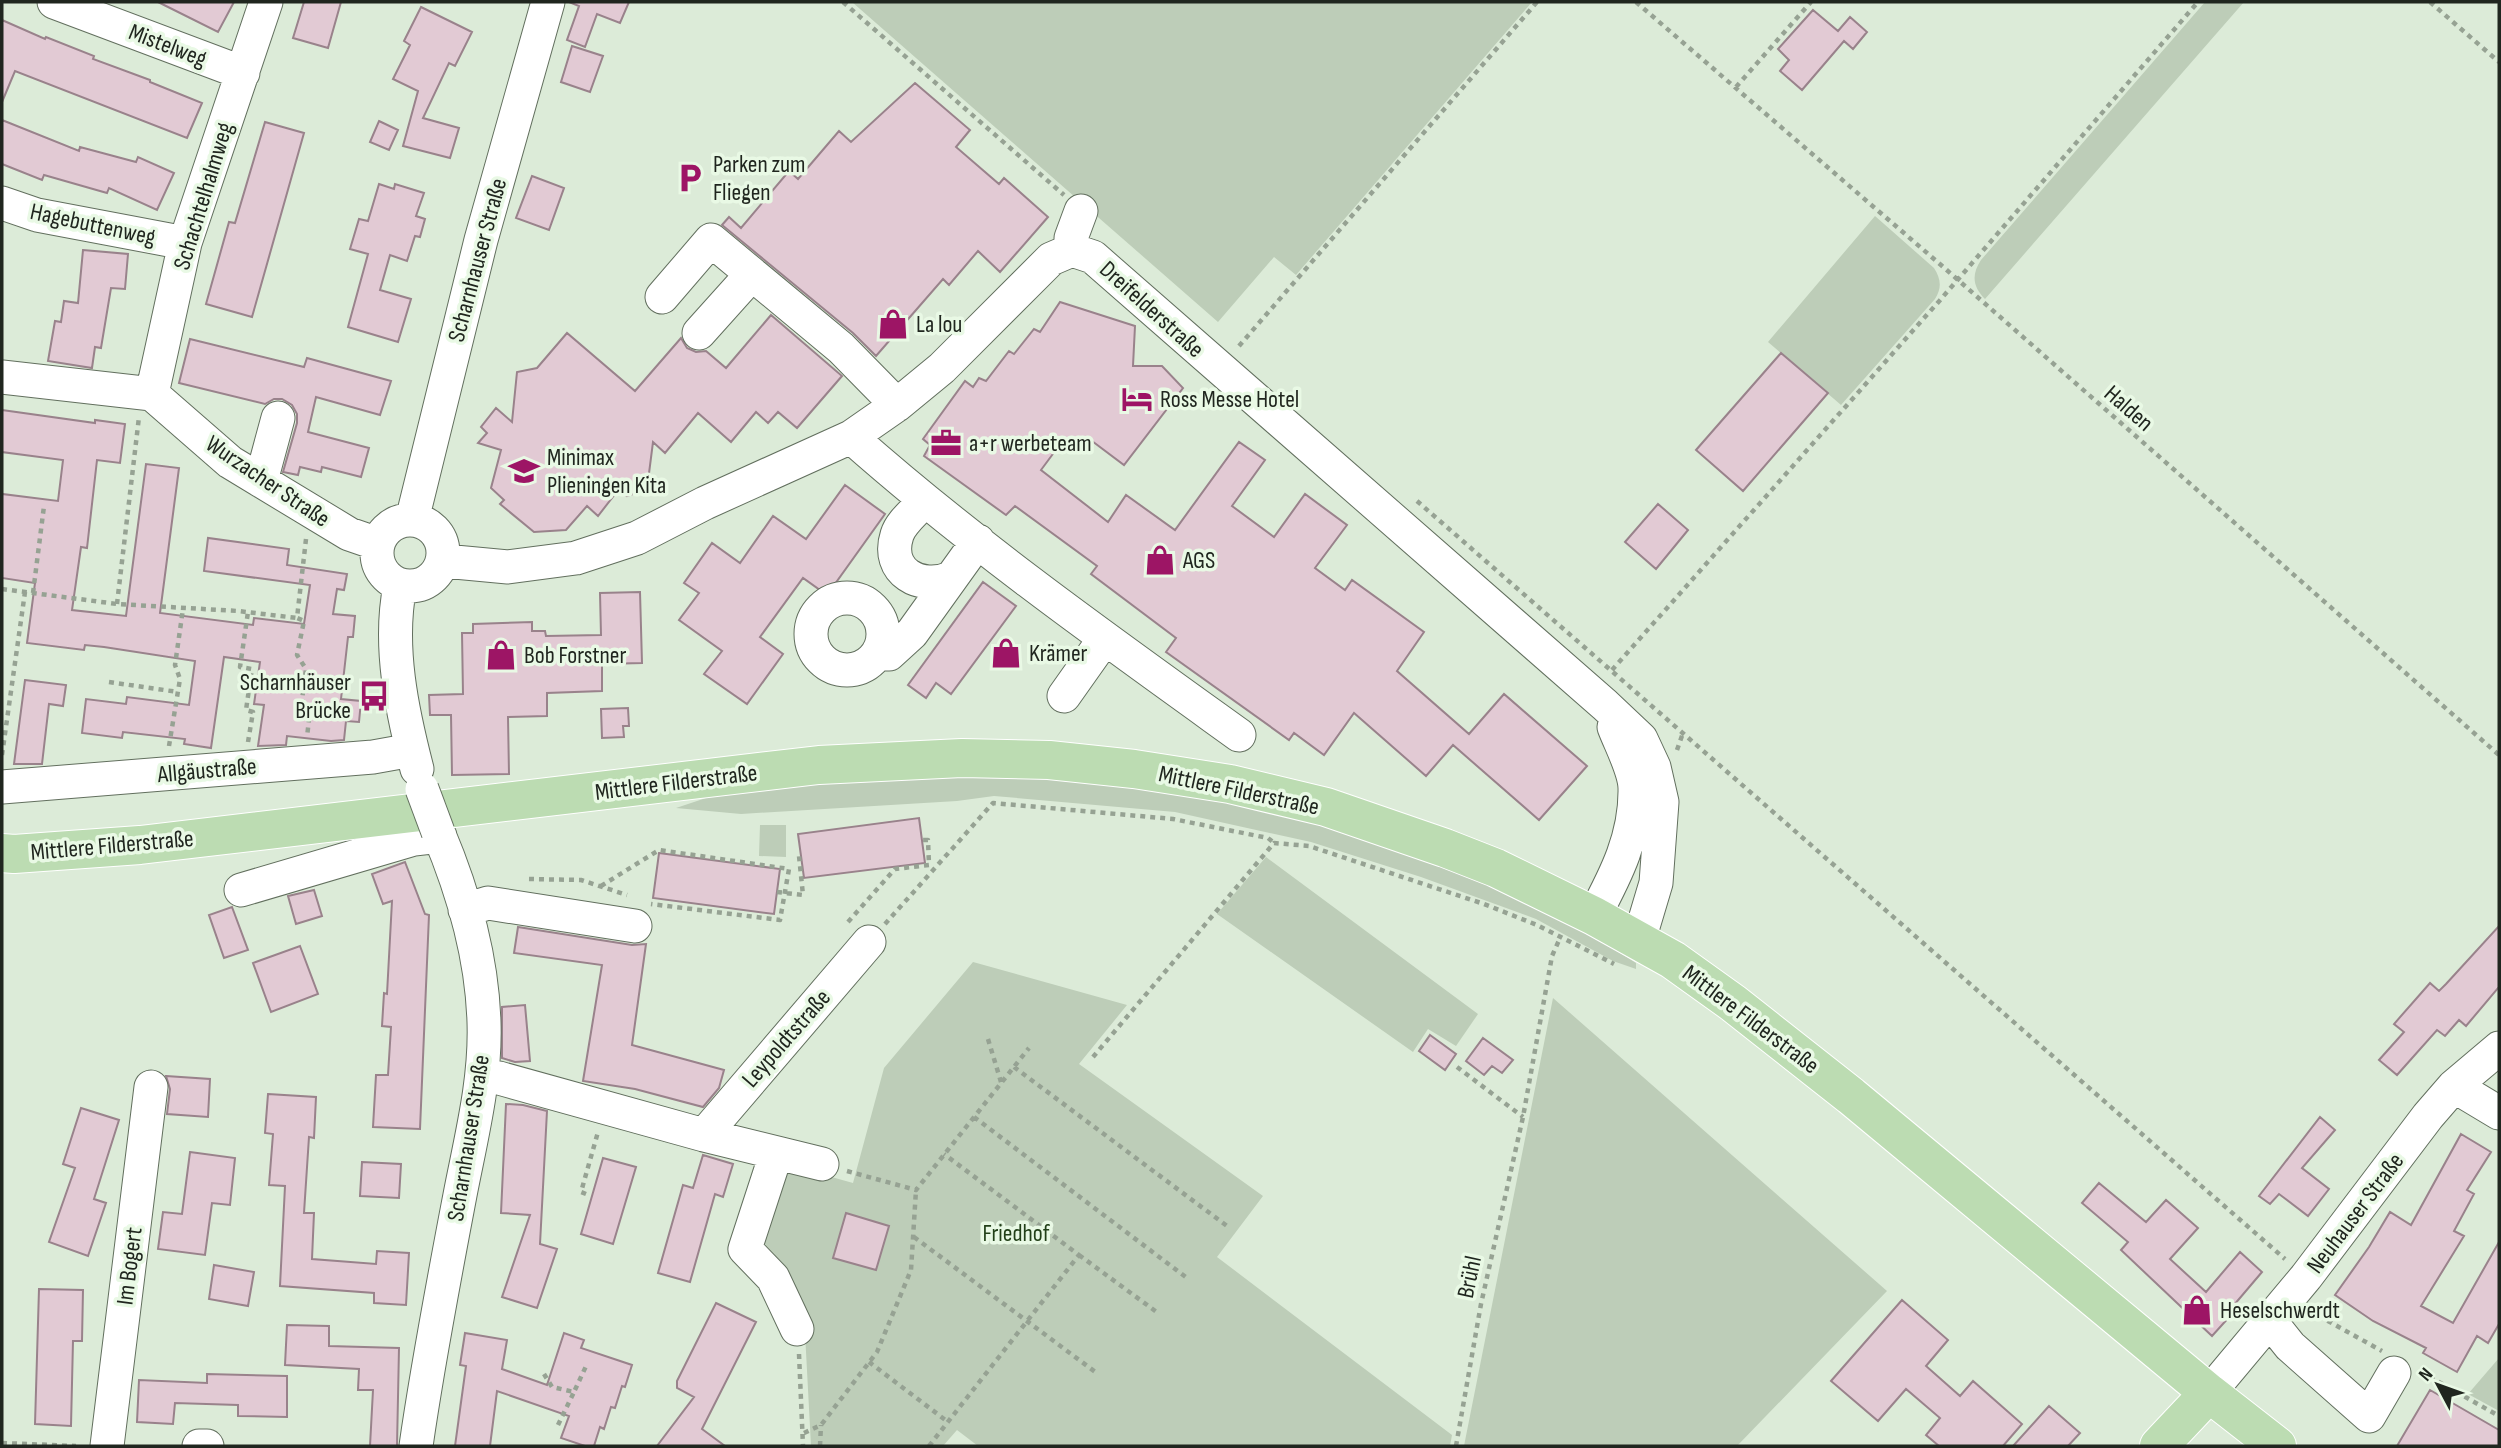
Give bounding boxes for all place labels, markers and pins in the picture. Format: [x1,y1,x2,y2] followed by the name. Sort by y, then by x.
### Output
[713,150,806,207] place label: Parken zum Fliegen
[673,161,707,195] parking icon: Parken zum Fliegen
[876,307,910,341] shop icon: La lou
[916,310,962,339] place label: La lou
[1120,382,1154,416] hotel icon: Ross Messe Hotel
[1160,385,1299,414] place label: Ross Messe Hotel
[929,426,963,460] office icon: a+r werbeteam
[969,429,1092,458] place label: a+r werbeteam
[547,443,666,500] place label: Minimax Plieningen Kita
[507,454,541,488] school or university icon: Minimax Plieningen Kita
[1143,543,1177,577] shop icon: AGS
[1182,546,1215,575] place label: AGS
[989,636,1023,670] shop icon: Krämer
[484,638,518,672] shop icon: Bob Forstner
[1029,639,1088,668] place label: Krämer
[524,641,627,670] place label: Bob Forstner
[240,668,351,725] place label: Scharnhäuser Brücke
[357,679,391,713] bus stop icon: Scharnhäuser Brücke
[2180,1293,2214,1327] shop icon: Heselschwerdt
[2220,1296,2340,1325] place label: Heselschwerdt

